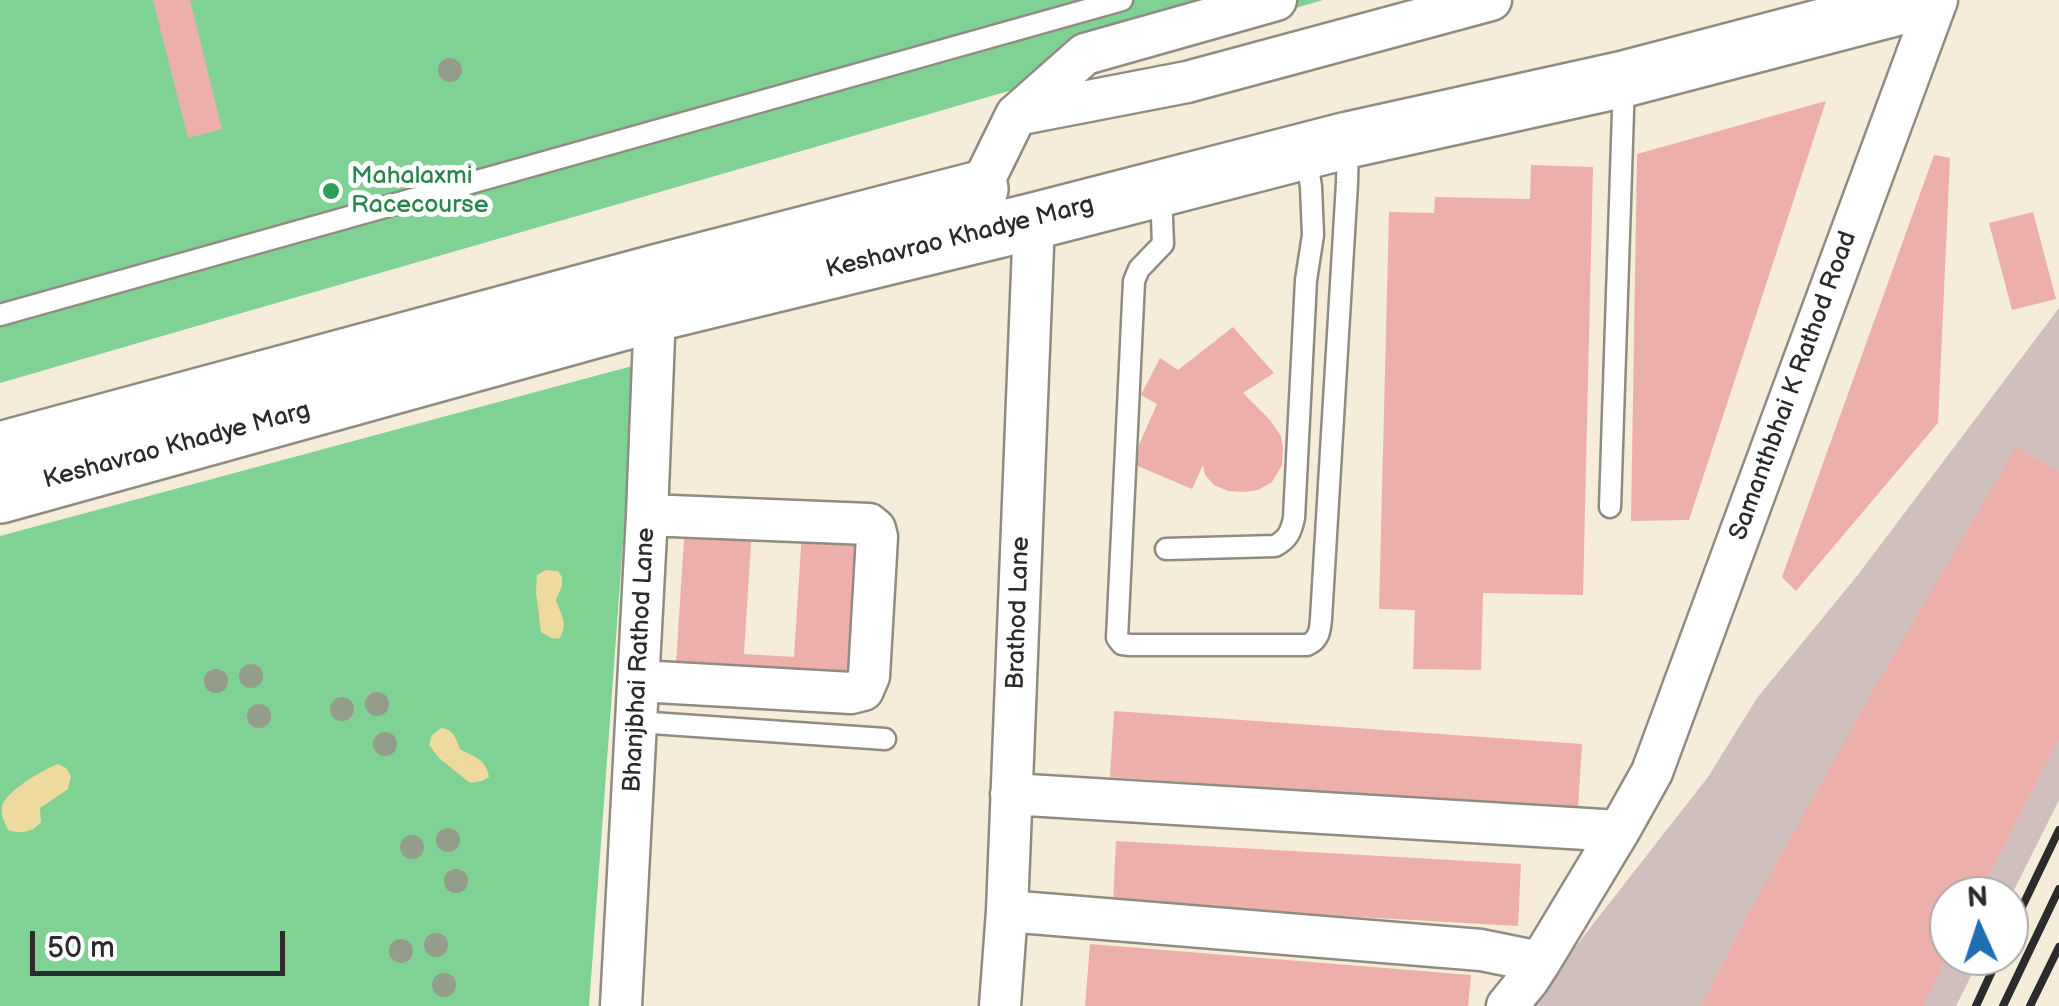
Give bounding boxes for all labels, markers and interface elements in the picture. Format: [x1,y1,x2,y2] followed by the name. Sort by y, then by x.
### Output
[351,162,488,221] place label: Mahalaxmi Racecourse
[320,180,342,202] marker: Mahalaxmi Racecourse
[823,190,1097,286] street label: Keshavrao Khadye Marg
[1724,227,1864,545] street label: Samanthbhai K Rathod Road
[40,396,314,496] street label: Keshavrao Khadye Marg
[618,527,662,793] street label: Bhanjbhai Rathod Lane
[1001,536,1037,690] street label: Brathod Lane
[1929,876,2029,976] north arrow
[1966,881,1989,915] text: N
[35,911,290,973] scale bar
[47,930,115,966] text: 50 m

